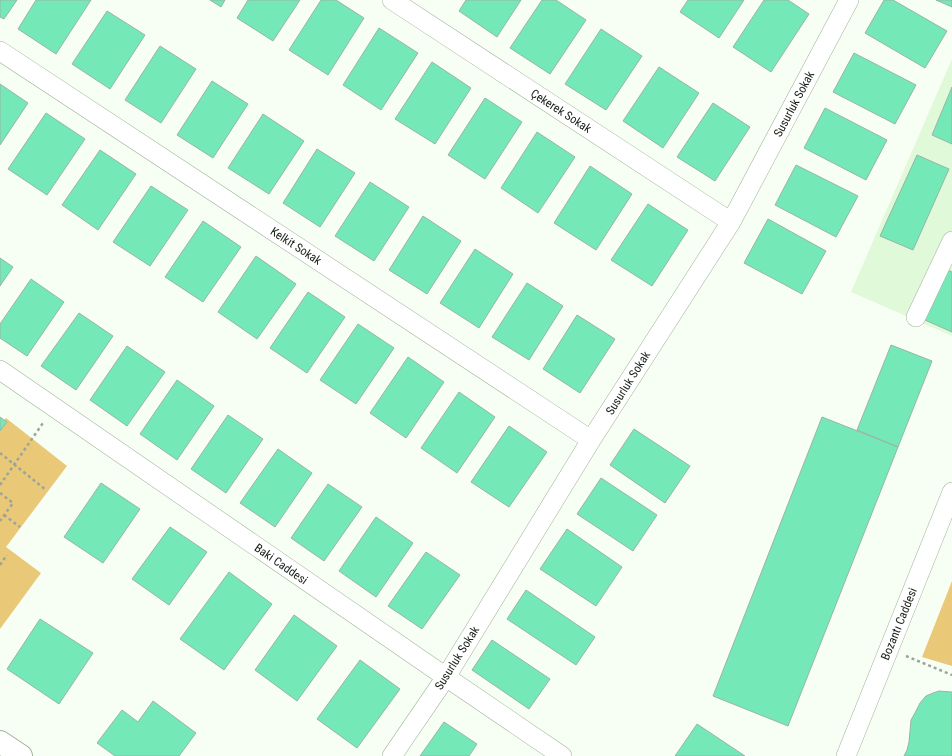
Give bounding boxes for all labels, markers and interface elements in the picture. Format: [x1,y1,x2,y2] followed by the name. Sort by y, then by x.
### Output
[771,68,817,139] street label: Susurluk Sokak
[528,86,594,136] street label: Çekerek Sokak
[268,224,325,268] street label: Kelkit Sokak
[603,348,653,417] street label: Susurluk Sokak
[252,541,310,587] street label: Baki Caddesi
[878,586,920,662] street label: Bozantı Caddesi
[432,623,482,692] street label: Susurluk Sokak

